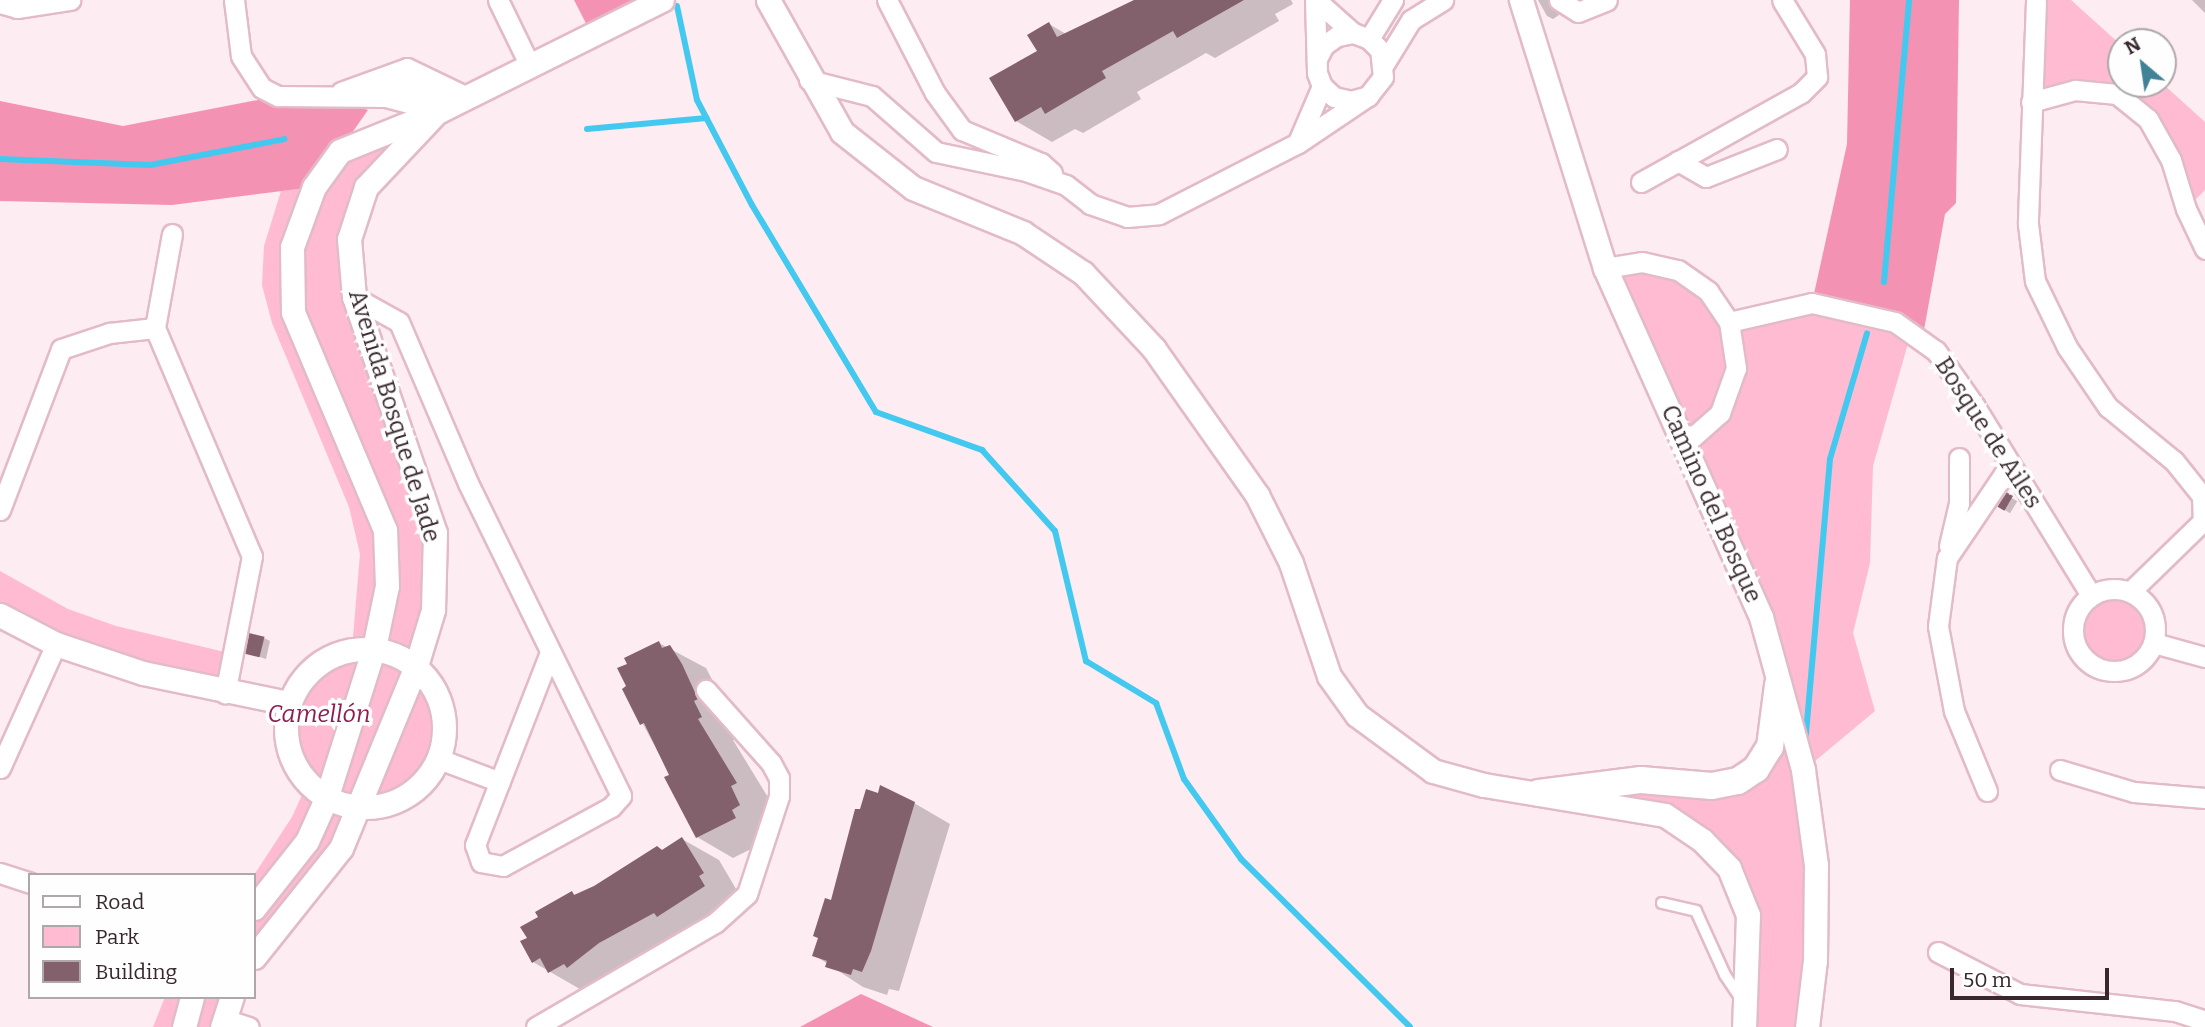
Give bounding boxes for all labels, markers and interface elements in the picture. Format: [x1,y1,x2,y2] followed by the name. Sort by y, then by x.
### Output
[2107,28,2177,98] north arrow
[2121,32,2145,60] text: N
[342,286,446,546] street label: Avenida Bosque de Jade
[1928,352,2048,514] street label: Bosque de Ailes
[1654,401,1768,607] street label: Camino del Bosque
[268,701,370,729] park label: Camellón
[28,873,256,999] legend
[95,889,144,915] text: Road
[95,924,139,950] text: Park
[1953,954,2112,998] scale bar
[95,959,177,985] text: Building
[1963,967,2012,993] text: 50 m

